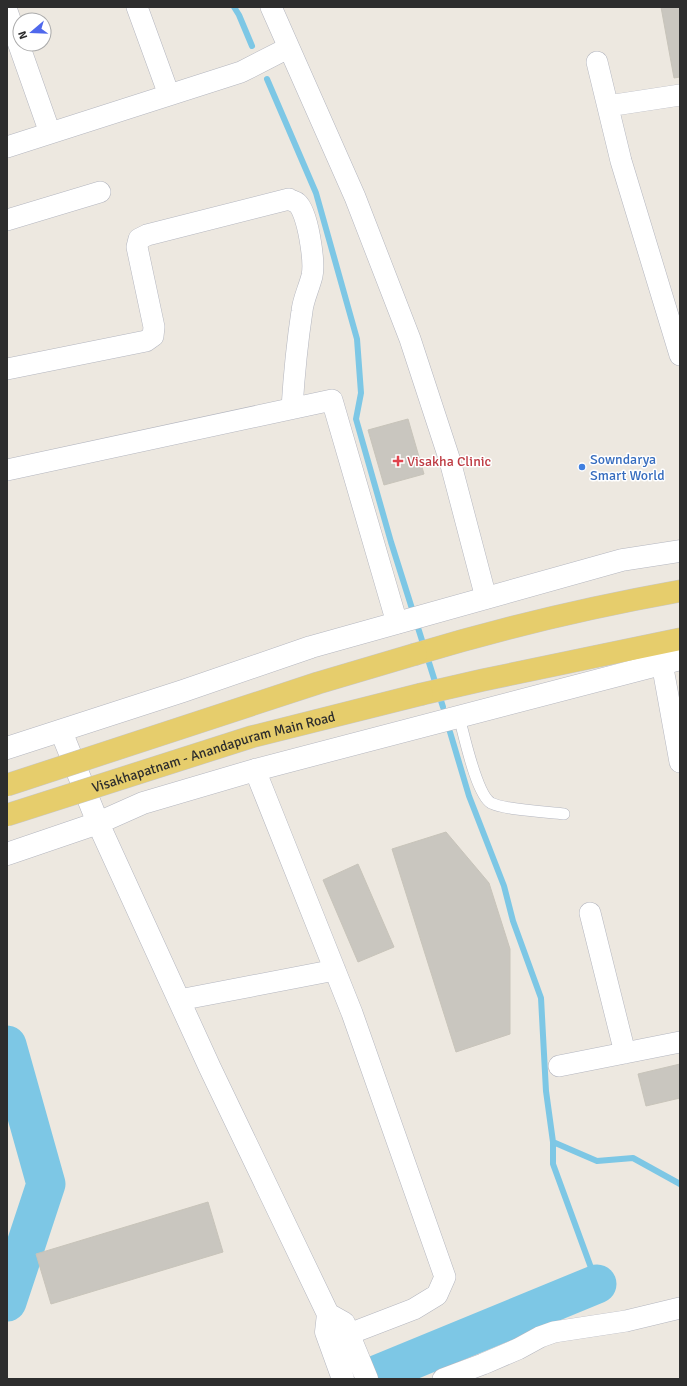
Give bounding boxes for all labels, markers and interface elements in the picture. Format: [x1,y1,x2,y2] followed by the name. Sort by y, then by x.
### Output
[12,12,52,52] north arrow
[16,29,30,41] text: N
[590,451,665,484] place label: Sowndarya Smart World
[407,453,492,470] place label: Visakha Clinic
[392,455,404,467] marker: Visakha Clinic
[577,462,587,472] marker: Sowndarya Smart World
[90,708,337,796] street label: Visakhapatnam - Anandapuram Main Road

